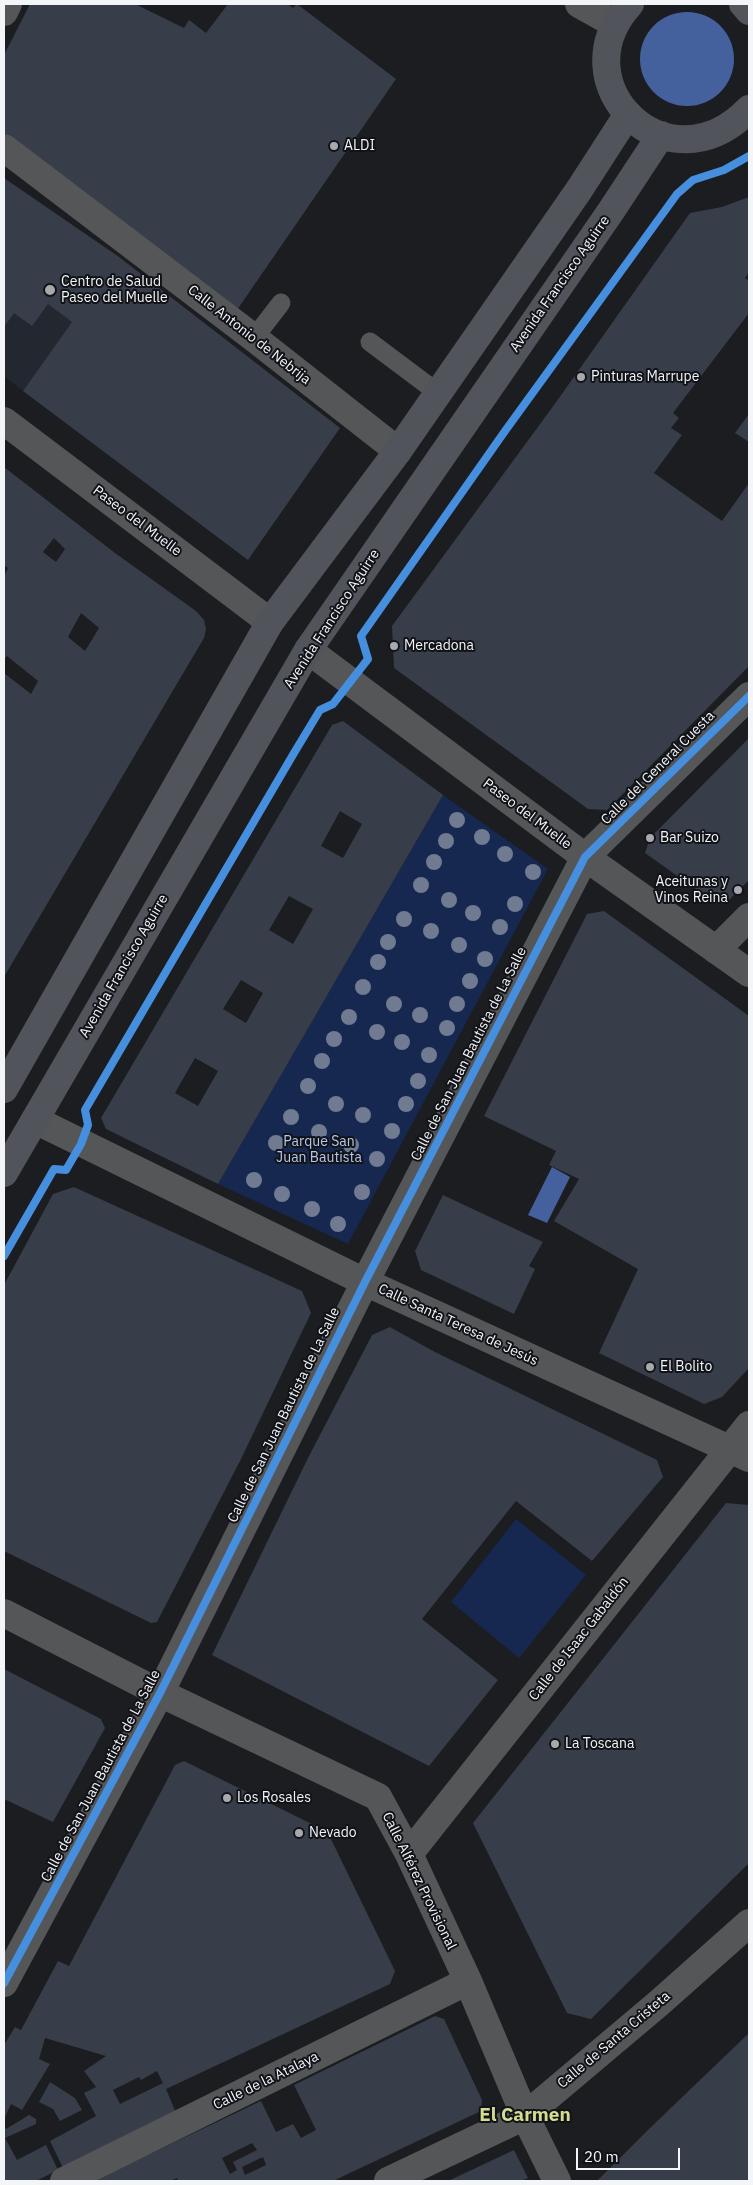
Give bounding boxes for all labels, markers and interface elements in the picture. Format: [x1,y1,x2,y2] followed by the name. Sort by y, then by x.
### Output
[344,138,375,154] place label: ALDI
[328,140,340,152] marker: ALDI
[506,213,614,355] street label: Avenida Francisco Aguirre
[61,274,168,306] place label: Centro de Salud Paseo del Muelle
[184,282,314,388] street label: Calle Antonio de Nebrija
[43,283,57,297] marker: Centro de Salud Paseo del Muelle
[591,369,699,385] place label: Pinturas Marrupe
[575,371,587,383] marker: Pinturas Marrupe
[89,482,185,560] street label: Paseo del Muelle
[281,546,383,692] street label: Avenida Francisco Aguirre
[404,638,474,654] place label: Mercadona
[388,640,400,652] marker: Mercadona
[598,708,718,828] street label: Calle del General Cuesta
[479,775,575,853] street label: Paseo del Muelle
[660,830,719,846] place label: Bar Suizo
[644,832,656,844] marker: Bar Suizo
[655,874,728,906] place label: Aceitunas y Vinos Reina
[732,884,744,896] marker: Aceitunas y Vinos Reina
[76,891,172,1041] street label: Avenida Francisco Aguirre
[408,944,530,1164] street label: Calle de San Juan Bautista de La Salle
[276,1134,362,1166] park label: Parque San Juan Bautista
[375,1280,541,1370] street label: Calle Santa Teresa de Jesús
[224,1305,344,1525] street label: Calle de San Juan Bautista de La Salle
[660,1359,712,1375] place label: El Bolito
[644,1361,656,1373] marker: El Bolito
[526,1574,632,1704] street label: Calle de Isaac Gabaldón
[38,1667,164,1885] street label: Calle de San Juan Bautista de La Salle
[565,1736,634,1752] place label: La Toscana
[549,1738,561,1750] marker: La Toscana
[237,1790,311,1806] place label: Los Rosales
[221,1792,233,1804] marker: Los Rosales
[378,1809,460,1953] street label: Calle Alférez Provisional
[309,1825,357,1841] place label: Nevado
[293,1827,305,1839] marker: Nevado
[554,1988,674,2092] street label: Calle de Santa Cristeta
[211,2048,321,2114] street label: Calle de la Atalaya
[479,2105,571,2127] district label: El Carmen
[578,2138,682,2170] scale bar
[584,2147,619,2166] text: 20 m

